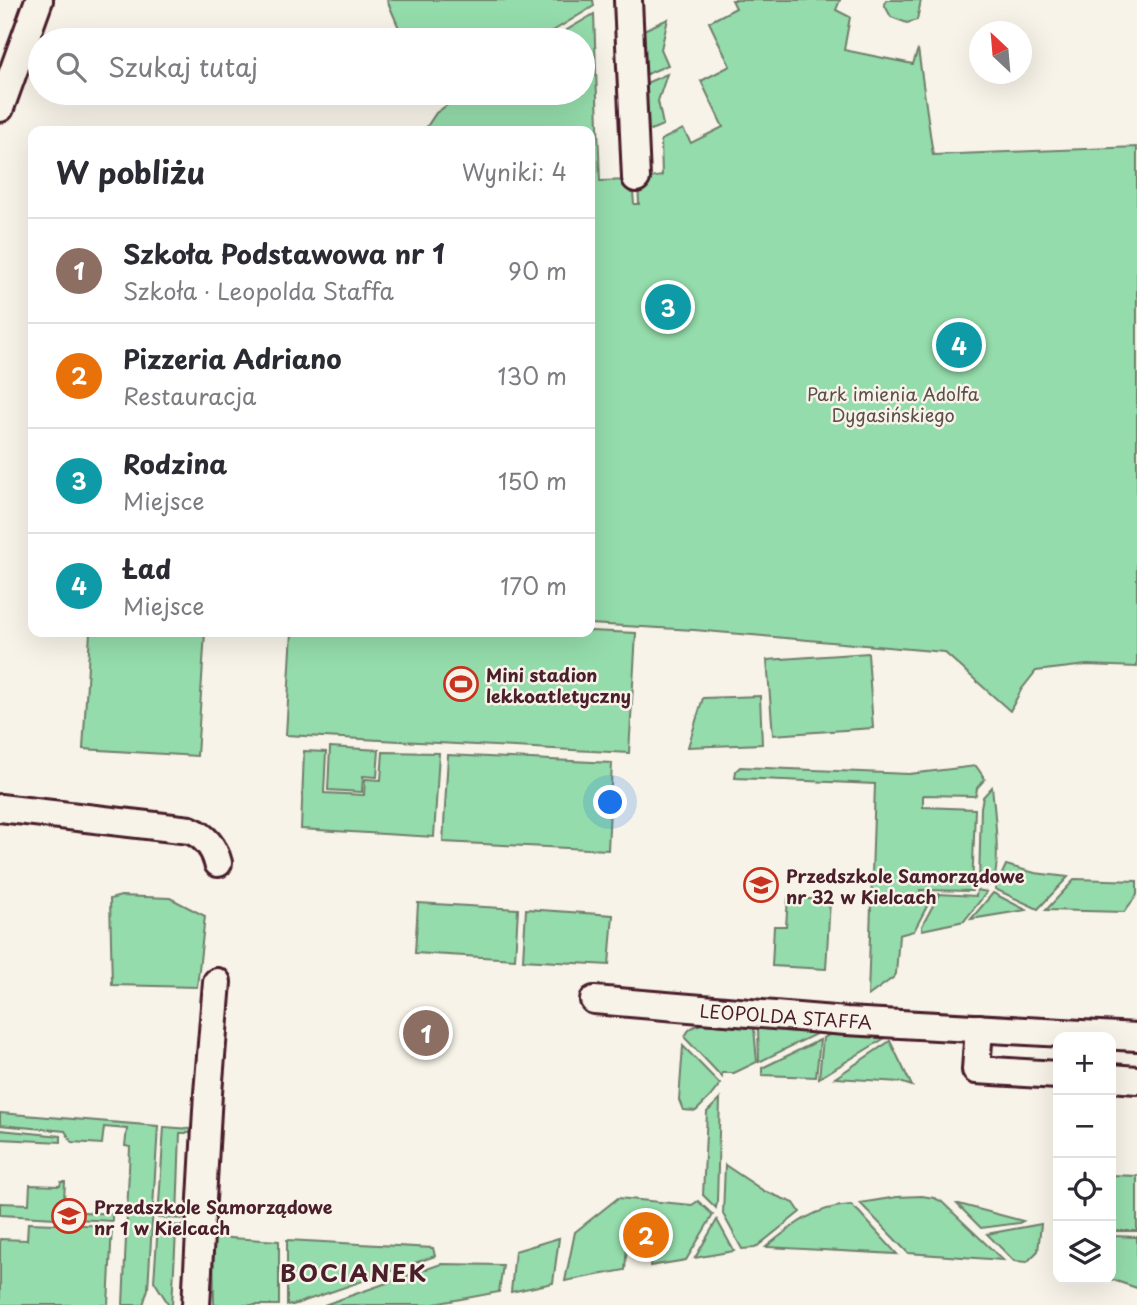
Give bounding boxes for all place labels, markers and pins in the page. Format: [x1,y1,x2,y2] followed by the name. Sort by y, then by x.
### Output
[645,281,691,333] pin: 3
[936,319,982,371] pin: 4
[486,661,631,709] place label: Mini stadion lekkoatletyczny
[442,665,480,703] sports icon: Mini stadion lekkoatletyczny
[786,862,1025,910] place label: Przedszkole Samorządowe nr 32 w Kielcach
[742,866,780,904] school or university icon: Przedszkole Samorządowe nr 32 w Kielcach
[403,1007,449,1059] pin: 1
[94,1193,333,1241] place label: Przedszkole Samorządowe nr 1 w Kielcach
[50,1197,88,1235] school or university icon: Przedszkole Samorządowe nr 1 w Kielcach
[623,1209,669,1261] pin: 2

